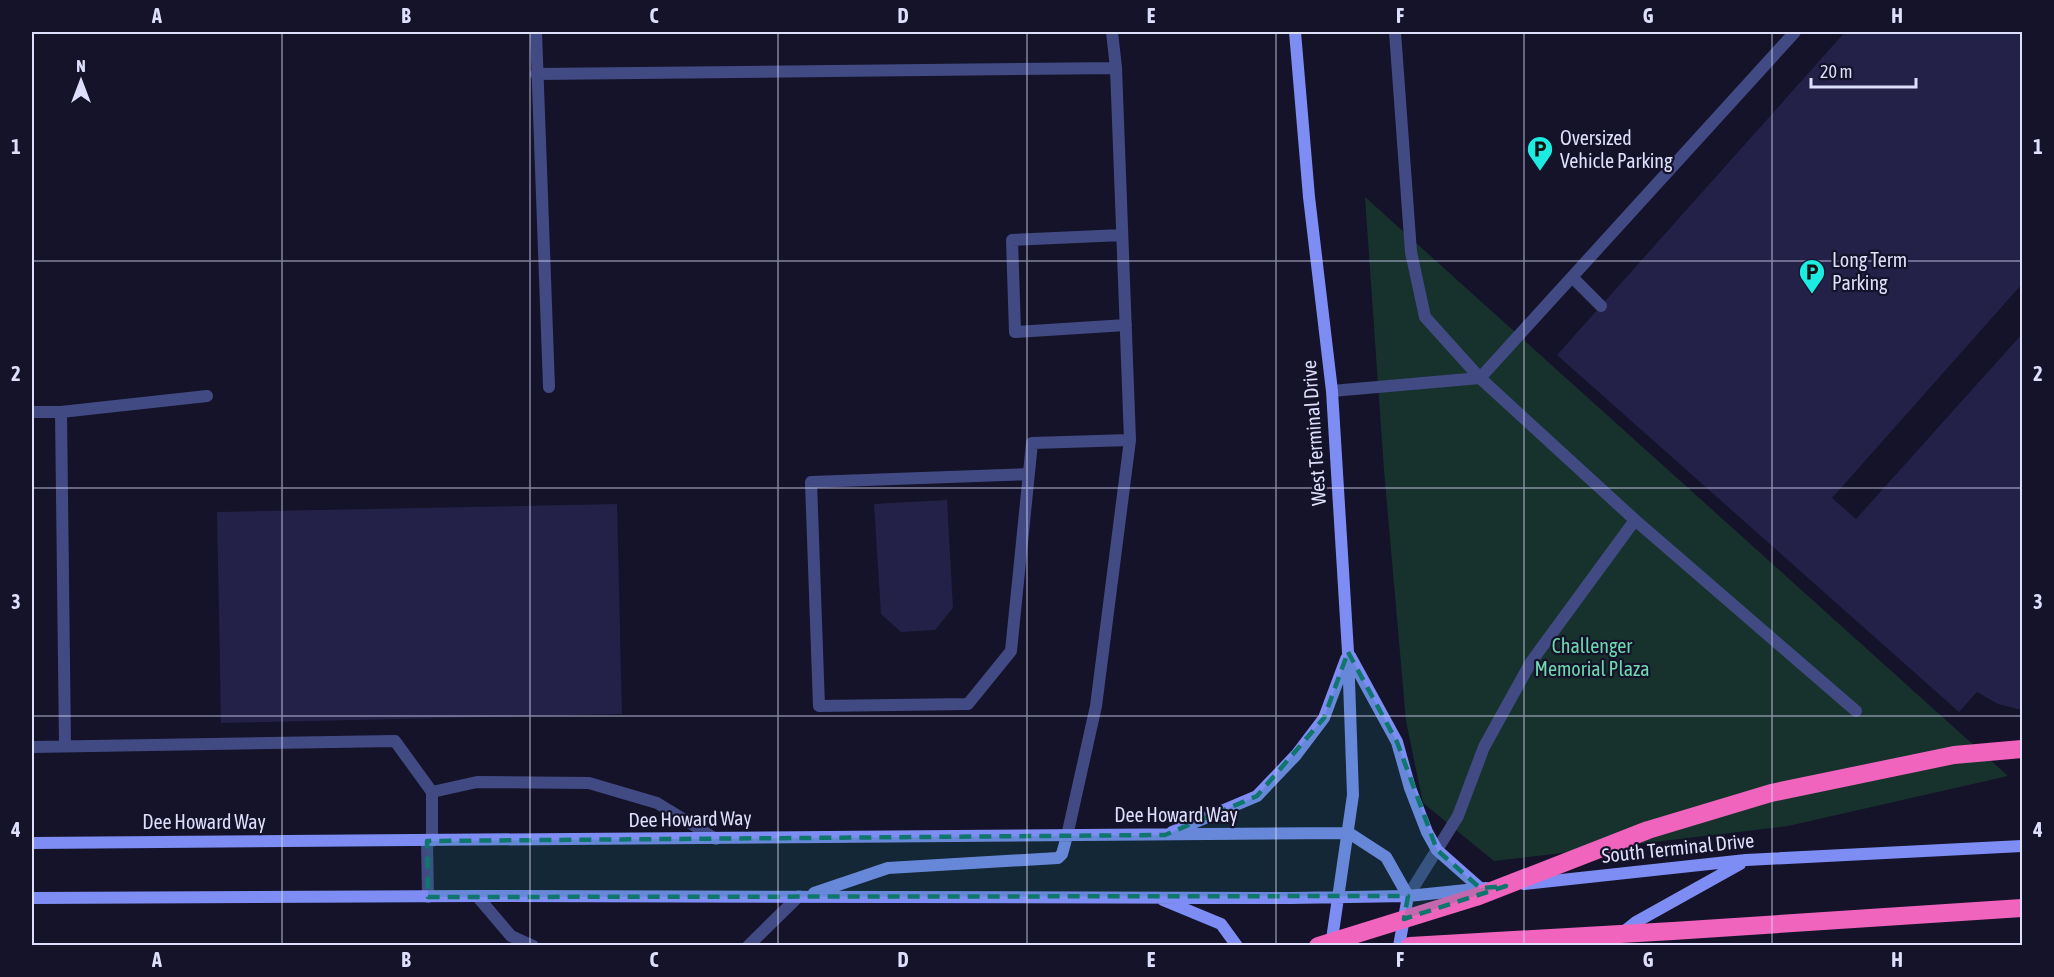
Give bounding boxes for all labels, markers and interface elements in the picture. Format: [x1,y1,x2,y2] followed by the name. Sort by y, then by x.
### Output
[151,4,162,27] text: A
[401,4,411,27] text: B
[650,4,659,27] text: C
[897,4,909,27] text: D
[1147,4,1156,27] text: E
[1396,4,1404,27] text: F
[1643,4,1654,27] text: G
[1891,4,1903,27] text: H
[51,51,111,111] north arrow
[1811,51,1916,89] scale bar
[76,57,86,75] text: N
[1820,61,1852,82] text: 20 m
[1560,126,1673,172] place label: Oversized Vehicle Parking
[1525,134,1555,172] parking icon: Oversized Vehicle Parking
[11,135,21,158] text: 1
[2033,135,2043,158] text: 1
[1832,248,1907,294] place label: Long Term Parking
[1797,257,1827,295] parking icon: Long Term Parking
[1297,359,1330,507] street label: West Terminal Drive
[11,362,21,385] text: 2
[2033,362,2043,385] text: 2
[11,590,21,613] text: 3
[2033,590,2043,613] text: 3
[1534,634,1650,680] park label: Challenger Memorial Plaza
[1114,803,1238,826] street label: Dee Howard Way
[628,806,752,831] street label: Dee Howard Way
[142,810,266,833] street label: Dee Howard Way
[10,818,21,841] text: 4
[2032,818,2043,841] text: 4
[1601,828,1755,867] street label: South Terminal Drive
[151,948,162,971] text: A
[401,948,411,971] text: B
[650,948,659,971] text: C
[897,948,909,971] text: D
[1147,948,1156,971] text: E
[1396,948,1404,971] text: F
[1643,948,1654,971] text: G
[1891,948,1903,971] text: H

